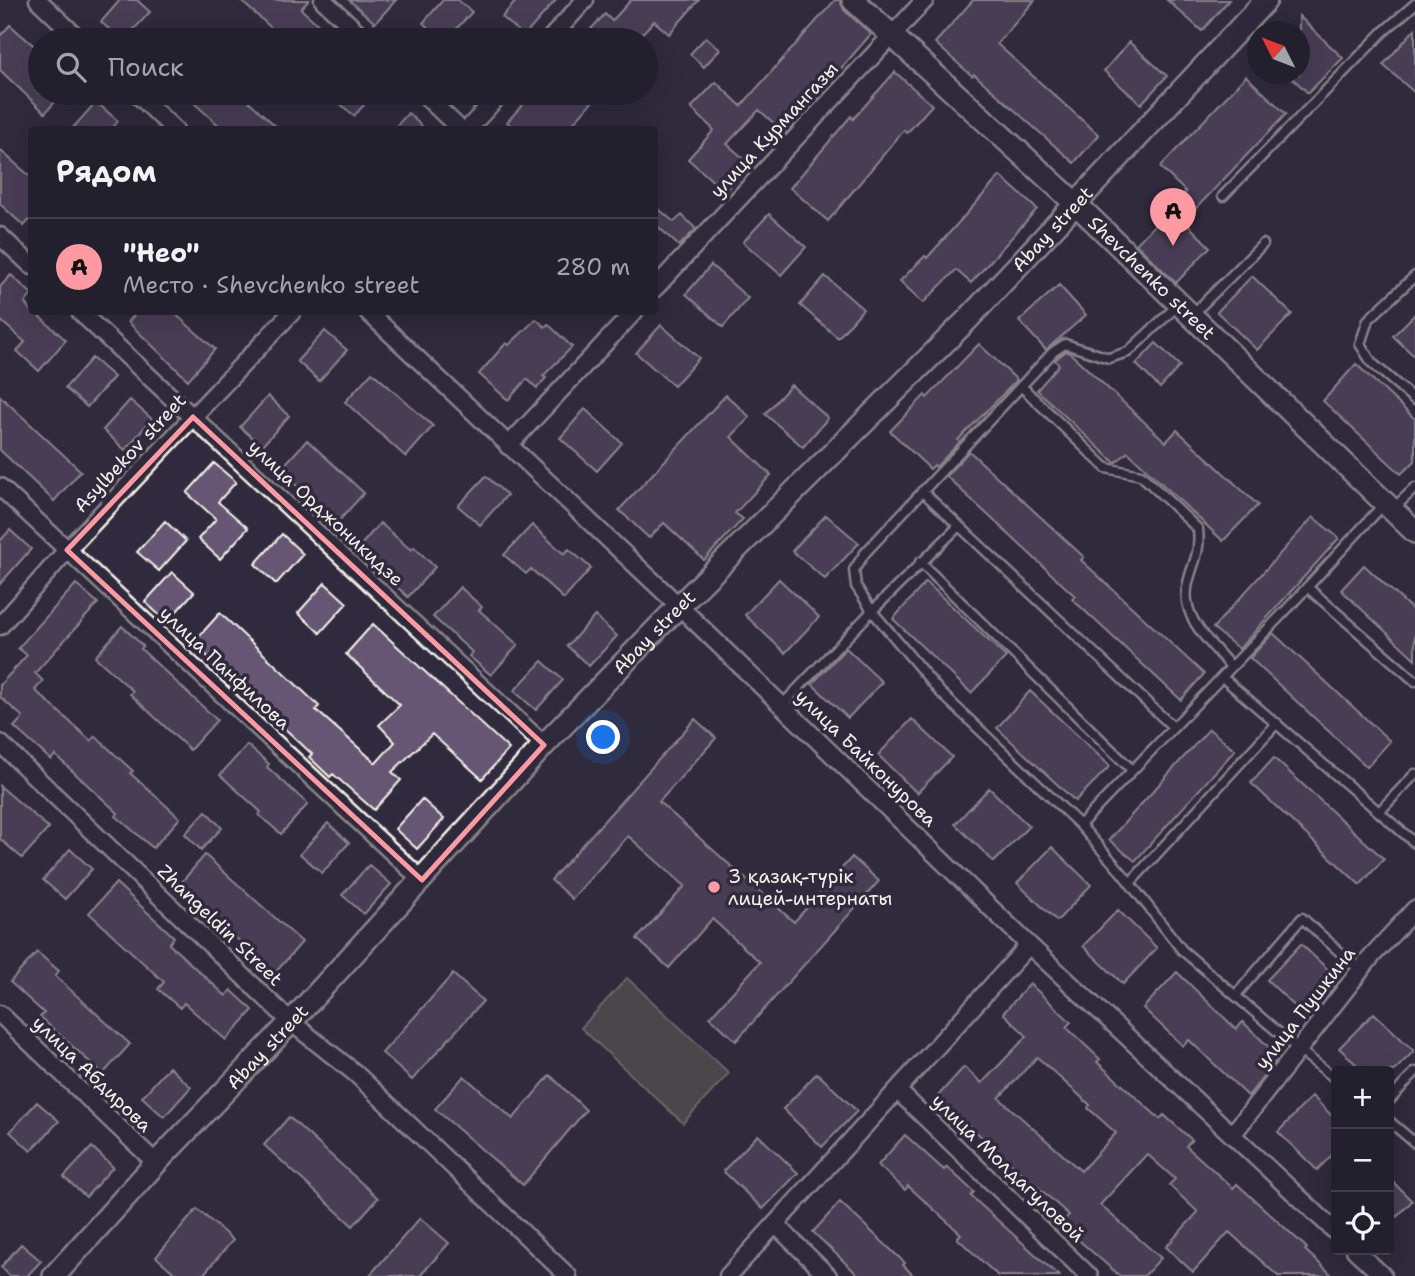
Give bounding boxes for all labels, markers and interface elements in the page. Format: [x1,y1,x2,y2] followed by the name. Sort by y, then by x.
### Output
[1247,21,1310,84] north arrow
[28,28,658,105] search box
[52,48,90,86] icon: search
[108,49,184,84] text: Поиск
[704,57,844,203] street label: улица Курмангазы
[56,151,156,192] text: Рядом
[1006,181,1098,277] street label: Abay street
[1150,188,1196,246] pin: A
[1083,210,1221,345] street label: Shevchenko street
[123,235,200,270] text: "Нео"
[70,252,88,282] text: A
[555,252,630,282] text: 280 m
[123,270,420,300] text: Место · Shevchenko street
[68,388,192,518] street label: Asylbekov street
[243,434,409,592] street label: улица Орджоникидзе
[607,585,700,680] street label: Abay street
[154,601,296,735] street label: улица Панфилова
[790,684,942,832] street label: улица Байконурова
[586,720,620,754] your location
[152,859,288,991] street label: Zhangeldin Street
[728,864,892,911] place label: 3 қазақ-түрік лицей-интернаты
[706,879,722,895] marker: 3 қазақ-түрік лицей-интернаты
[1249,941,1361,1074] street label: улица Пушкина
[221,999,314,1095] street label: Abay street
[27,1011,157,1138] street label: улица Абдирова
[1331,1066,1394,1255] map controls
[1331,1066,1394,1129] button: +
[926,1088,1090,1248] street label: улица Молдагуловой
[1331,1129,1394,1192] button: −
[1331,1192,1394,1255] button: locate

